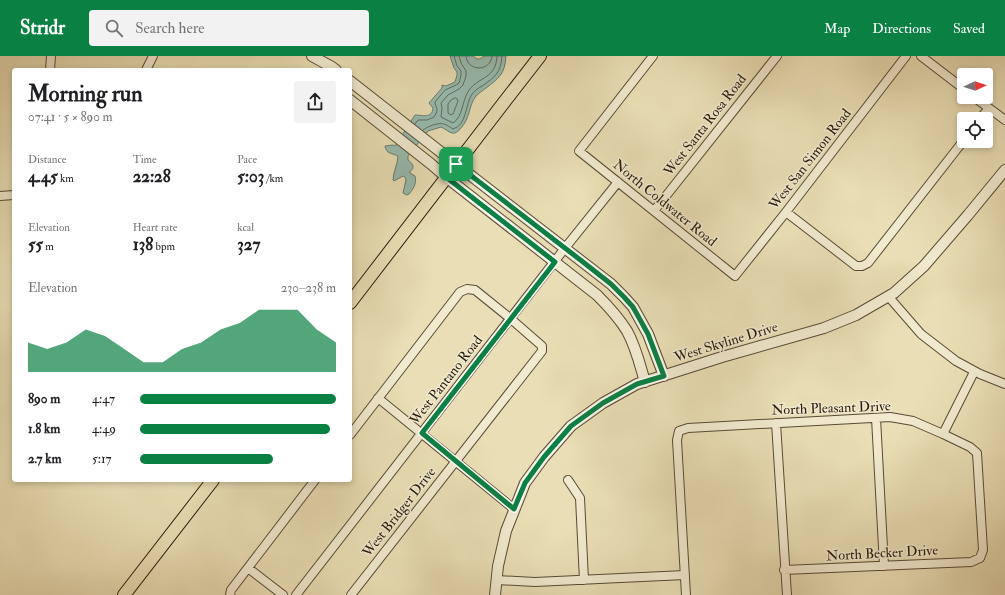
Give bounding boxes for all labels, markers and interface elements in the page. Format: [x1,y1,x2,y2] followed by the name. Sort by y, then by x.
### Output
[89,10,369,46] search box
[20,16,65,40] text: Stridr
[103,17,125,39] icon: search
[135,19,205,38] text: Search here
[824,20,850,37] text: Map
[872,20,931,37] text: Directions
[953,20,985,37] text: Saved
[957,68,993,104] north arrow
[957,68,993,148] map controls
[659,71,750,180] street label: West Santa Rosa Road
[28,80,143,108] text: Morning run
[294,81,336,123] button: share
[765,105,855,214] street label: West San Simon Road
[28,109,113,125] text: 07:41 · 5 × 890 m
[957,112,993,148] button: locate
[439,147,473,181] pin
[28,153,66,166] text: Distance
[133,153,157,166] text: Time
[237,153,257,166] text: Pace
[445,153,467,175] icon: arrive
[610,156,720,250] street label: North Coldwater Road
[28,166,58,187] text: 4.45
[133,166,171,187] text: 22:28
[237,166,264,187] text: 5:03
[58,172,74,185] text: km
[264,172,283,185] text: /km
[28,221,70,234] text: Elevation
[133,221,177,234] text: Heart rate
[237,221,254,234] text: kcal
[28,234,43,255] text: 55
[133,234,153,255] text: 138
[237,234,260,255] text: 327
[43,240,54,253] text: m
[153,240,175,253] text: bpm
[28,280,78,296] text: Elevation
[281,280,336,296] text: 230–238 m
[671,318,780,367] street label: West Skyline Drive
[405,332,486,429] street label: West Pantano Road
[28,391,60,407] text: 890 m
[92,391,115,407] text: 4:47
[771,397,891,419] street label: North Pleasant Drive
[28,421,60,437] text: 1.8 km
[92,421,116,437] text: 4:49
[28,451,62,467] text: 2.7 km
[92,451,112,467] text: 5:17
[358,464,439,561] street label: West Bridger Drive
[826,542,939,564] street label: North Becker Drive

